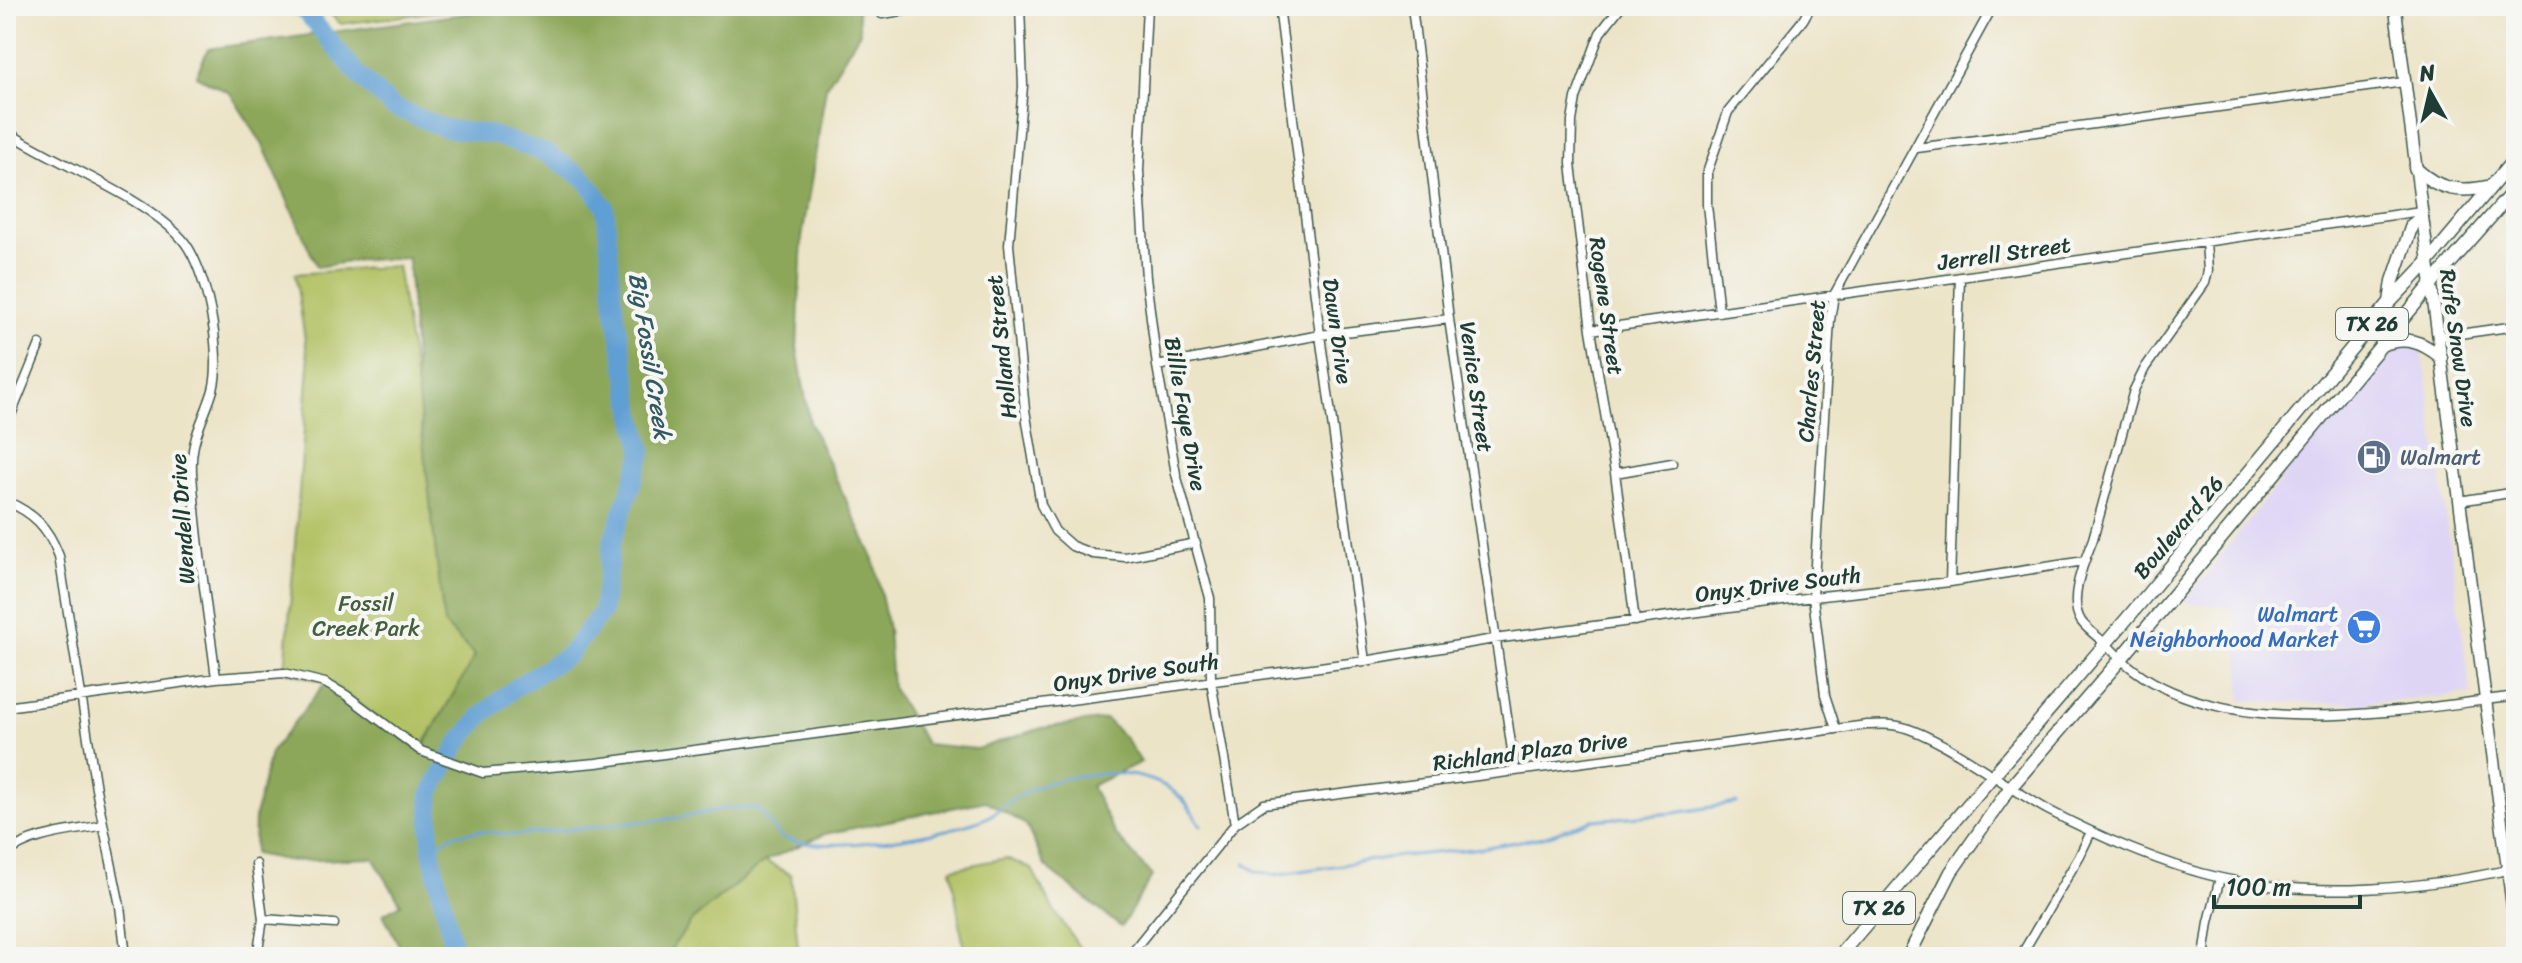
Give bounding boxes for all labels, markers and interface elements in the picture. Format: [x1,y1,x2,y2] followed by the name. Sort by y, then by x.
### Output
[2390,52,2470,132] north arrow
[2416,52,2438,93] text: N
[1934,225,2073,282] street label: Jerrell Street
[1578,235,1636,378] street label: Rogene Street
[2428,267,2489,430] street label: Rufe Snow Drive
[616,270,684,444] water label: Big Fossil Creek
[975,273,1028,421] street label: Holland Street
[1311,276,1364,387] street label: Dawn Drive
[1786,298,1837,444] street label: Charles Street
[2336,308,2408,340] road number: TX 26
[1448,319,1505,455] street label: Venice Street
[1153,334,1218,494] street label: Billie Faye Drive
[2355,438,2393,476] fuel station icon: Walmart
[2400,438,2481,477] place label: Walmart
[158,452,207,586] street label: Wendell Drive
[2123,466,2234,588] street label: Boulevard 26
[1693,555,1863,614] street label: Onyx Drive South
[312,584,420,648] park label: Fossil Creek Park
[2130,595,2339,659] place label: Walmart Neighborhood Market
[2345,608,2383,646] supermarket icon: Walmart Neighborhood Market
[1051,642,1221,703] street label: Onyx Drive South
[1431,720,1630,783] street label: Richland Plaza Drive
[2214,859,2360,909] scale bar
[2226,866,2291,908] text: 100 m
[1843,892,1915,924] road number: TX 26

